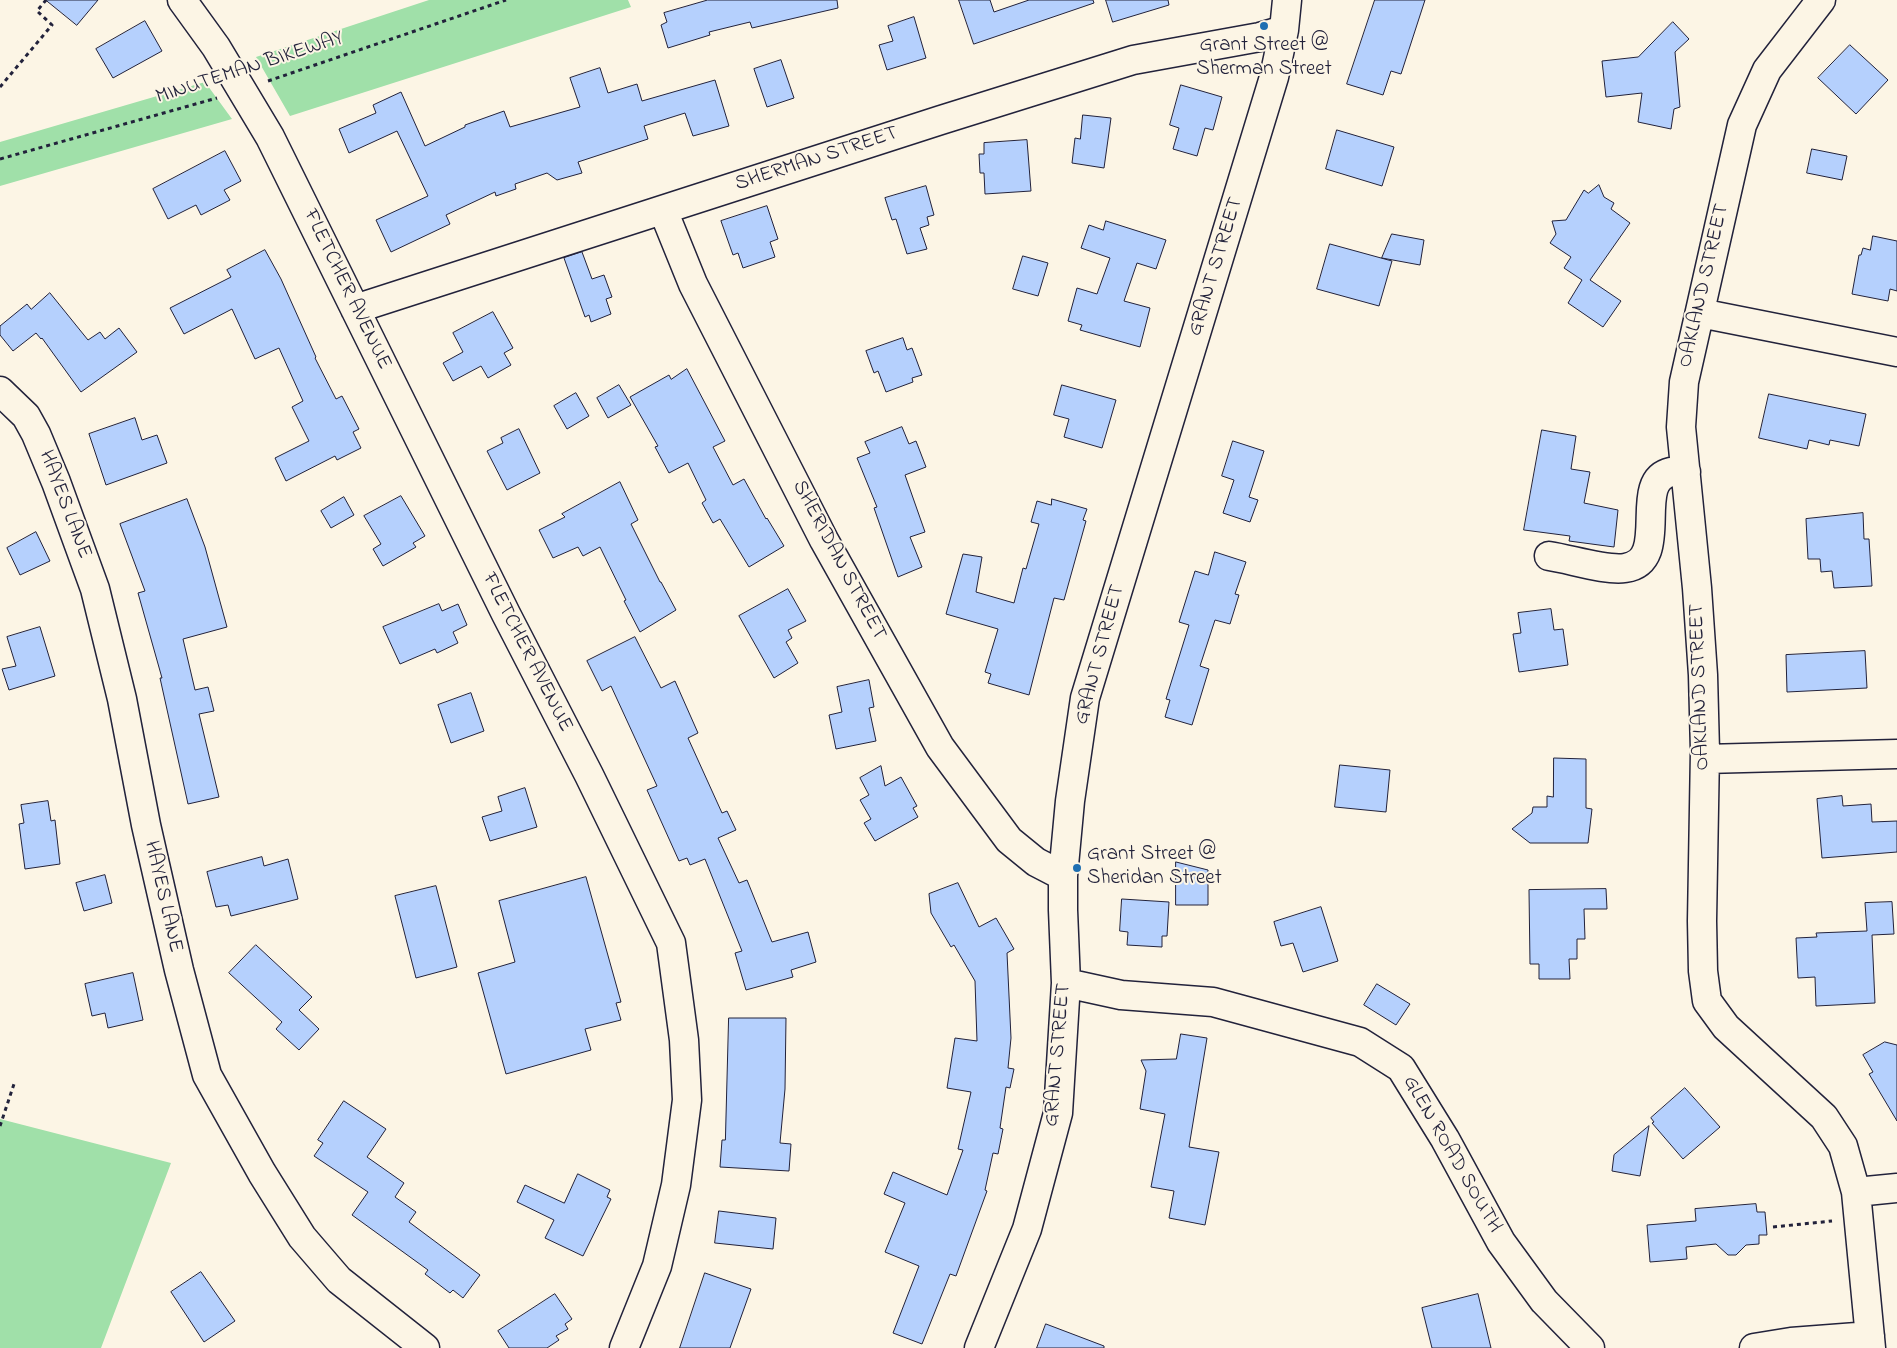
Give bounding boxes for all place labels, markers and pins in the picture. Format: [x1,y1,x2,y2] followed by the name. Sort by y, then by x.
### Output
[1258,20,1270,32] marker: Grant Street @ Sherman Street
[1196,34,1332,84] place label: Grant Street @ Sherman Street
[1087,843,1222,893] place label: Grant Street @ Sheridan Street
[1071,862,1083,874] marker: Grant Street @ Sheridan Street

